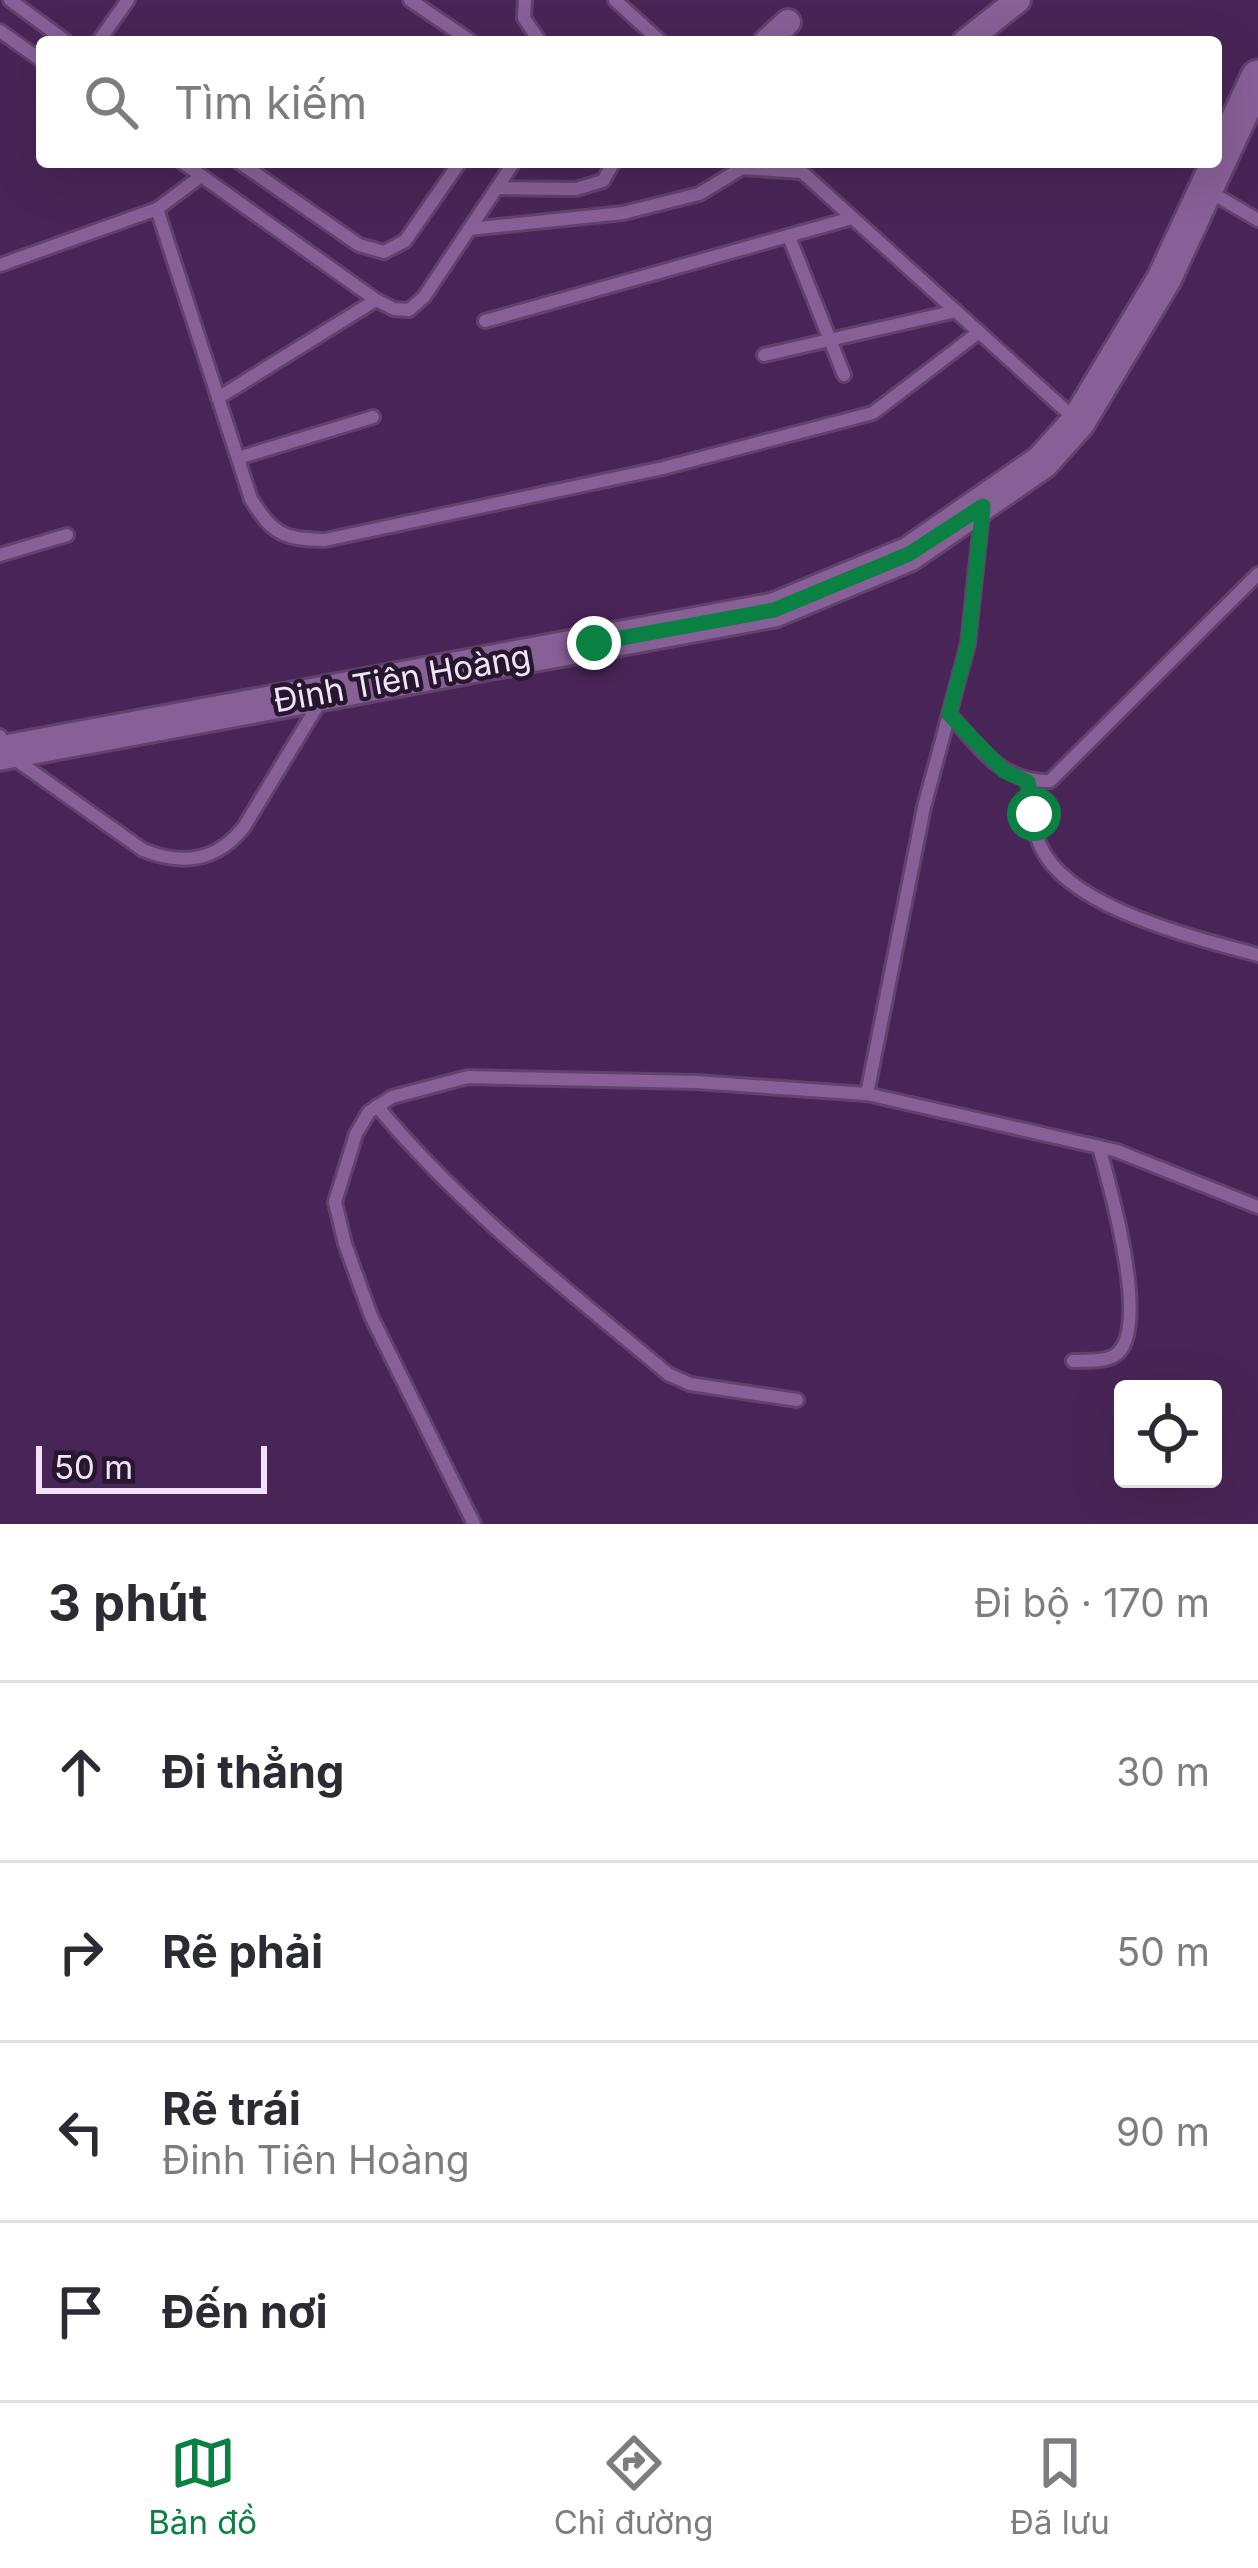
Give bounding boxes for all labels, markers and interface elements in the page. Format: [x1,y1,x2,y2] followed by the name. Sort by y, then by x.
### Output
[36,36,1222,168] search box
[78,69,144,135] icon: search
[174,75,367,130] text: Tìm kiếm
[567,616,621,670] route end
[270,636,534,720] street label: Đinh Tiên Hoàng
[1007,787,1061,841] route start
[1114,1380,1222,1488] map controls
[1114,1380,1222,1488] button: locate
[36,1440,267,1493] scale bar
[54,1447,133,1487] text: 50 m
[48,1572,207,1633] text: 3 phút
[974,1579,1210,1626] text: Đi bộ · 170 m
[48,1739,114,1805] icon: ahead
[162,1744,345,1799] text: Đi thẳng
[1116,1748,1210,1795] text: 30 m
[48,1919,114,1985] icon: right
[162,1924,323,1979] text: Rẽ phải
[1117,1928,1210,1975] text: 50 m
[162,2081,301,2136] text: Rẽ trái
[48,2099,114,2165] icon: left
[1116,2108,1210,2155] text: 90 m
[162,2136,470,2183] text: Đinh Tiên Hoàng
[48,2279,114,2345] icon: arrive
[162,2284,328,2339] text: Đến nơi
[148,2430,257,2542] tab: Bản đồ
[554,2430,714,2542] tab: Chỉ đường
[1010,2430,1110,2542] tab: Đã lưu

